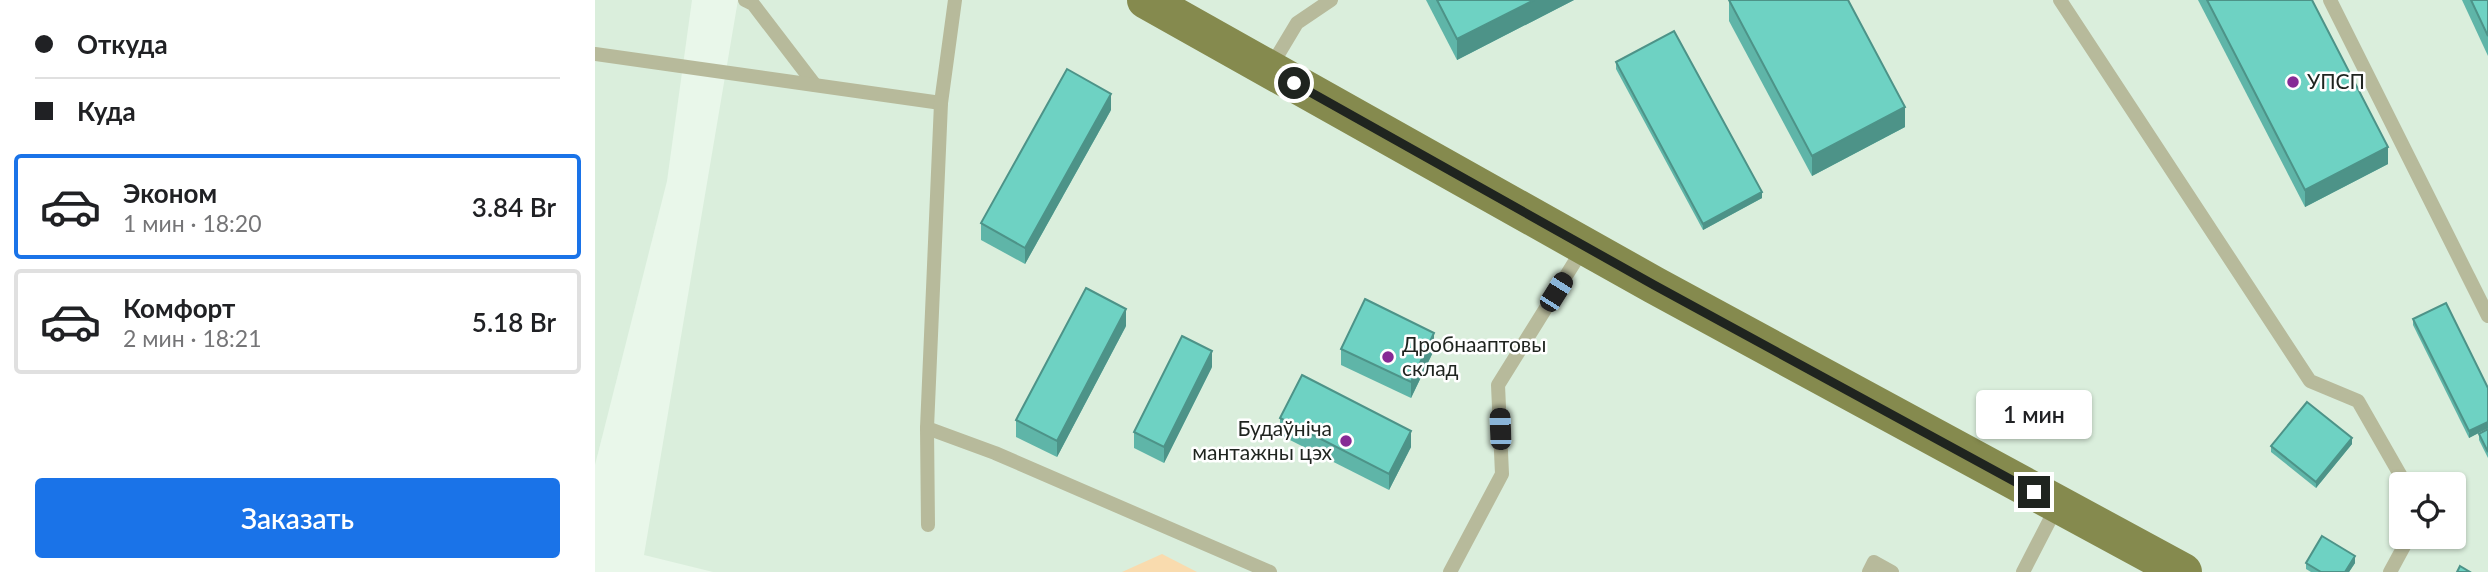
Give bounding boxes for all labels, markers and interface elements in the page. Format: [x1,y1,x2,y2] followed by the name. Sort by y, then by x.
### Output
[77,28,168,60] text: Откуда
[1278,67,1310,99] route start
[2307,68,2365,93] place label: УПСП
[2285,74,2301,90] marker: УПСП
[77,95,136,127] text: Куда
[39,175,102,238] icon: car
[123,177,217,209] text: Эконом
[472,191,556,223] text: 3.84 Br
[123,209,262,237] text: 1 мин · 18:20
[1536,269,1577,315] car
[39,290,102,353] icon: car
[123,292,235,324] text: Комфорт
[472,306,556,338] text: 5.18 Br
[123,324,262,352] text: 2 мин · 18:21
[1402,331,1546,380] place label: Дробнааптовы склад
[1380,349,1396,365] marker: Дробнааптовы склад
[1976,391,2092,440] callout: 1 мин
[2003,400,2065,428] text: 1 мин
[1489,408,1512,450] car
[1192,415,1333,464] place label: Будаўніча мантажны цэх
[1338,433,1354,449] marker: Будаўніча мантажны цэх
[2389,472,2466,549] map controls
[2389,472,2466,549] button: locate
[2018,476,2050,508] route end
[35,478,560,558] button: Заказать

